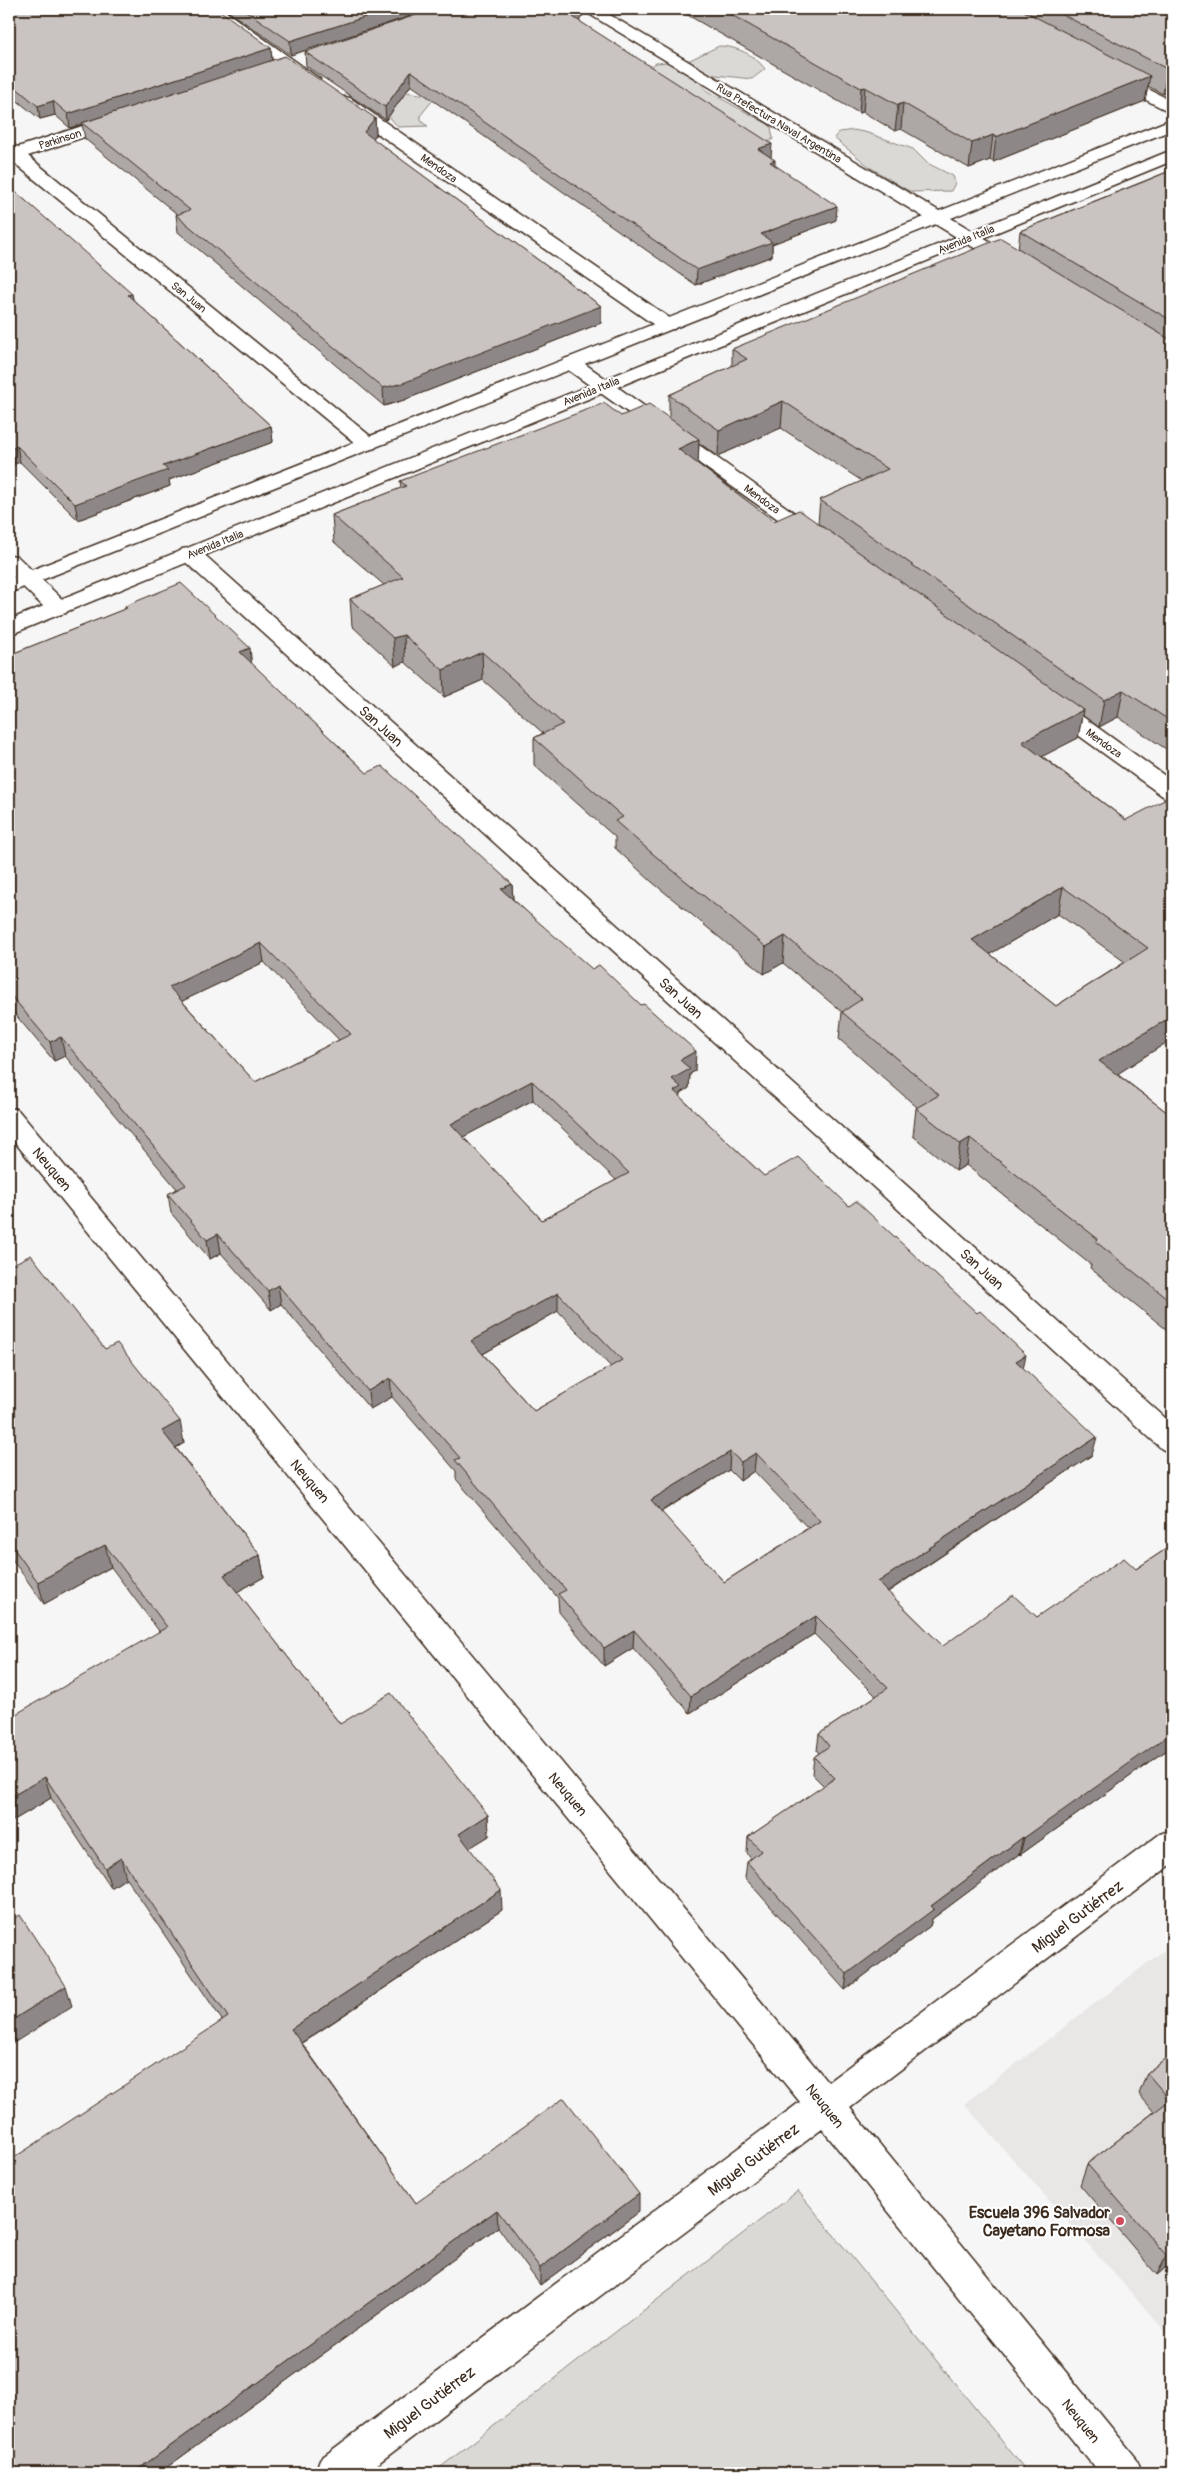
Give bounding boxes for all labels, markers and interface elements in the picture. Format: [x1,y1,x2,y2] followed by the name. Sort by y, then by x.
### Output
[714,81,844,166] street label: Rua Prefectura Naval Argentina
[37,126,83,152] street label: Parkinson
[418,151,459,186] street label: Mendoza
[936,222,996,257] street label: Avenida Italia
[168,279,209,316] street label: San Juan
[561,374,621,409] street label: Avenida Italia
[741,482,782,517] street label: Mendoza
[185,527,245,562] street label: Avenida Italia
[355,702,406,750] street label: San Juan
[1083,726,1124,761] street label: Mendoza
[655,974,706,1022] street label: San Juan
[29,1144,75,1195] street label: Neuquen
[956,1245,1007,1293] street label: San Juan
[287,1456,333,1507] street label: Neuquen
[545,1769,591,1820] street label: Neuquen
[1028,1876,1127,1958] street label: Miguel Gutiérrez
[802,2081,847,2132] street label: Neuquen
[704,2119,803,2201] street label: Miguel Gutiérrez
[969,2203,1111,2241] place label: Escuela 396 Salvador Cayetano Formosa
[1114,2215,1126,2227] marker: Escuela 396 Salvador Cayetano Formosa
[380,2362,479,2444] street label: Miguel Gutiérrez
[1058,2396,1103,2447] street label: Neuquen

